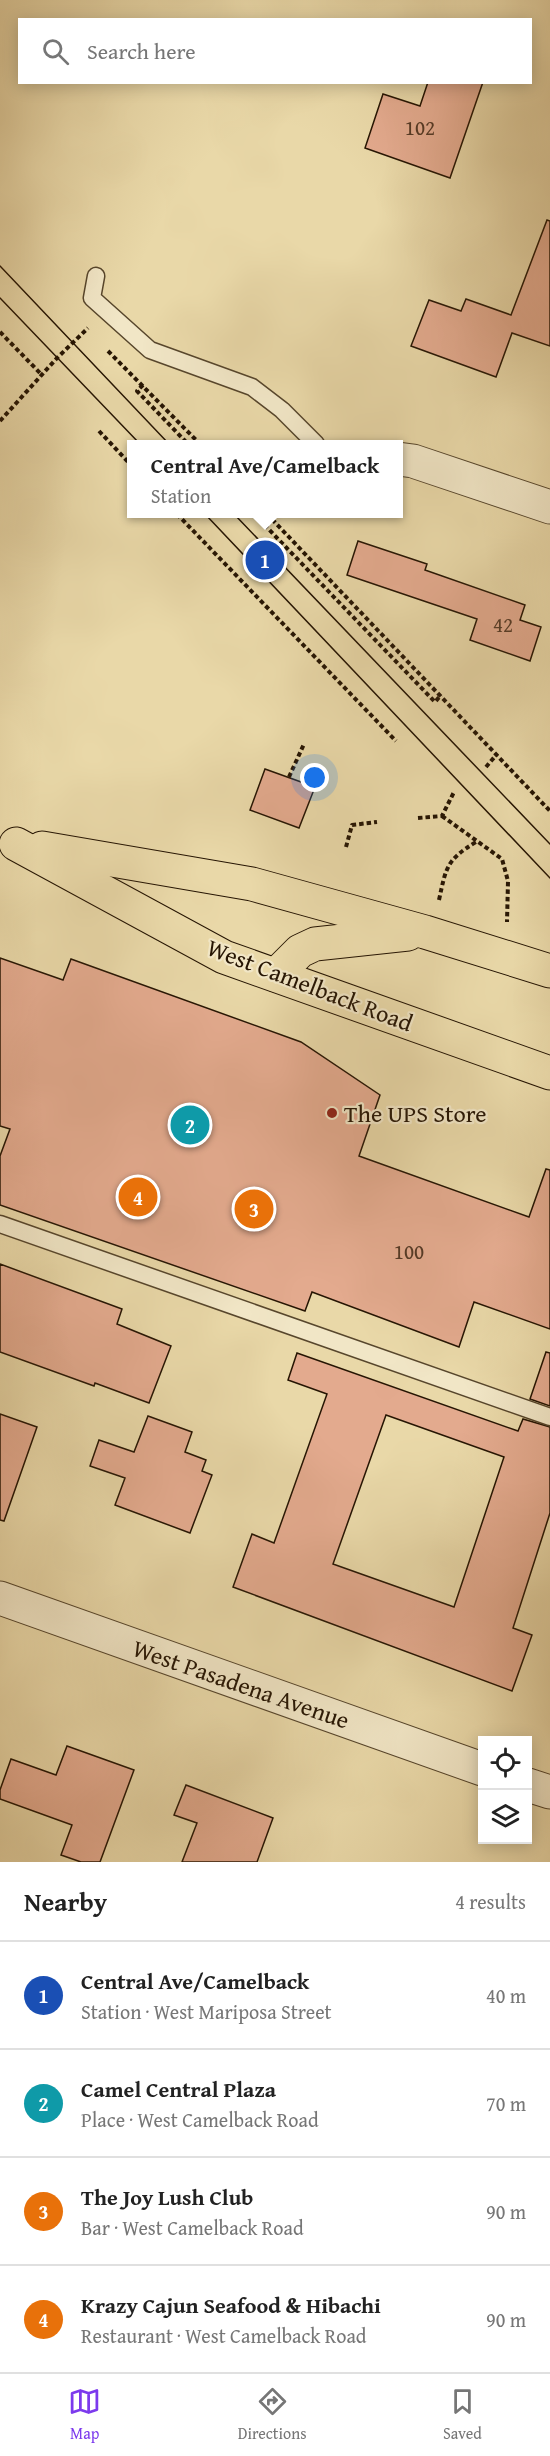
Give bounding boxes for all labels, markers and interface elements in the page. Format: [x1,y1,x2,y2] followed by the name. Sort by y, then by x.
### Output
[18,18,532,84] search box
[39,35,72,68] icon: search
[87,35,196,67] text: Search here
[405,112,435,143] house number: 102
[127,440,403,518] popup
[151,449,379,481] text: Central Ave/Camelback
[151,481,211,510] text: Station
[246,538,284,582] pin: 1
[493,609,513,640] house number: 42
[300,763,329,792] your location
[202,930,418,1040] street label: West Camelback Road
[344,1096,486,1131] place label: The UPS Store
[170,1102,210,1148] pin: 2
[325,1106,339,1120] marker: The UPS Store
[118,1174,158,1220] pin: 4
[234,1186,274,1232] pin: 3
[394,1236,424,1267] house number: 100
[128,1630,354,1738] street label: West Pasadena Avenue
[478,1736,532,1844] map controls
[478,1736,532,1790] button: locate
[478,1790,532,1844] button: layers
[24,1882,107,1921] text: Nearby
[455,1887,526,1916] text: 4 results
[81,1965,309,1997] text: Central Ave/Camelback
[38,1981,49,2010] text: 1
[486,1981,526,2010] text: 40 m
[81,1997,332,2026] text: Station · West Mariposa Street
[81,2073,276,2105] text: Camel Central Plaza
[38,2089,49,2118] text: 2
[486,2089,526,2118] text: 70 m
[81,2105,319,2134] text: Place · West Camelback Road
[81,2181,253,2213] text: The Joy Lush Club
[38,2197,49,2226] text: 3
[486,2197,526,2226] text: 90 m
[81,2213,304,2242] text: Bar · West Camelback Road
[81,2289,381,2321] text: Krazy Cajun Seafood & Hibachi
[38,2305,49,2334] text: 4
[486,2305,526,2334] text: 90 m
[81,2321,367,2350] text: Restaurant · West Camelback Road
[68,2385,101,2445] tab: Map
[238,2385,307,2445] tab: Directions
[443,2385,482,2445] tab: Saved

